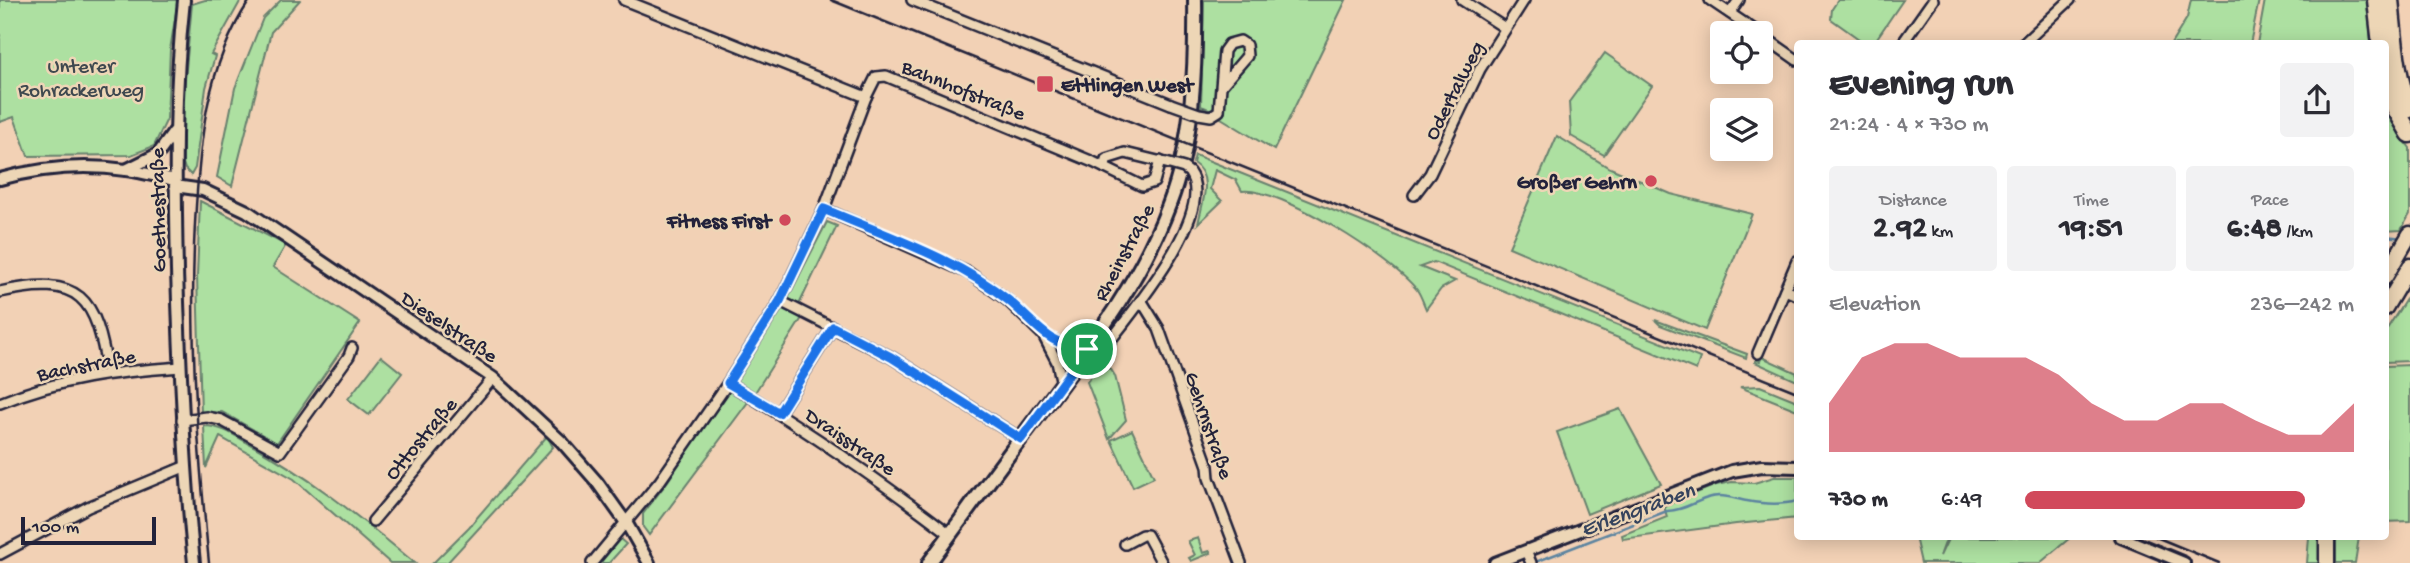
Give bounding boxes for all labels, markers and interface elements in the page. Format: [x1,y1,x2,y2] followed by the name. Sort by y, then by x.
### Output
[1710,21,1773,161] map controls
[1710,21,1773,84] button: locate
[1421,38,1492,145] street label: Odertalweg
[18,56,144,105] park label: Unterer Rohrackerweg
[896,56,1029,129] street label: Bahnhofstraße
[2280,63,2354,137] button: share
[1829,64,2013,108] text: Evening run
[1035,74,1055,94] marker: Ettlingen West
[1061,75,1196,100] place label: Ettlingen West
[1710,98,1773,161] button: layers
[1829,112,1989,139] text: 21:24 · 4 × 730 m
[147,146,174,272] street label: Goethestraße
[1517,172,1638,197] place label: Großer Gehrn
[1643,173,1659,189] marker: Großer Gehrn
[1880,190,1947,213] text: Distance
[2074,190,2109,213] text: Time
[2251,190,2288,213] text: Pace
[1090,200,1163,307] street label: Rheinstraße
[666,211,773,236] place label: Fitness First
[777,212,793,228] marker: Fitness First
[1873,213,1927,248] text: 2.92
[2059,213,2124,248] text: 19:51
[2227,213,2282,248] text: 6:48
[1927,221,1953,244] text: km
[2282,221,2313,244] text: /km
[393,286,502,371] street label: Dieselstraße
[1829,292,1920,319] text: Elevation
[2250,292,2354,319] text: 236–242 m
[1057,319,1117,379] pin
[1068,330,1106,368] icon: arrive
[34,345,139,389] street label: Bachstraße
[1177,369,1237,484] street label: Gehrnstraße
[381,393,465,486] street label: Ottostraße
[797,403,900,484] street label: Draisstraße
[1578,478,1700,544] water label: Erlengraben
[1829,487,1888,514] text: 730 m
[1941,487,1982,514] text: 6:49
[21,514,156,546] scale bar
[32,517,79,540] text: 100 m

